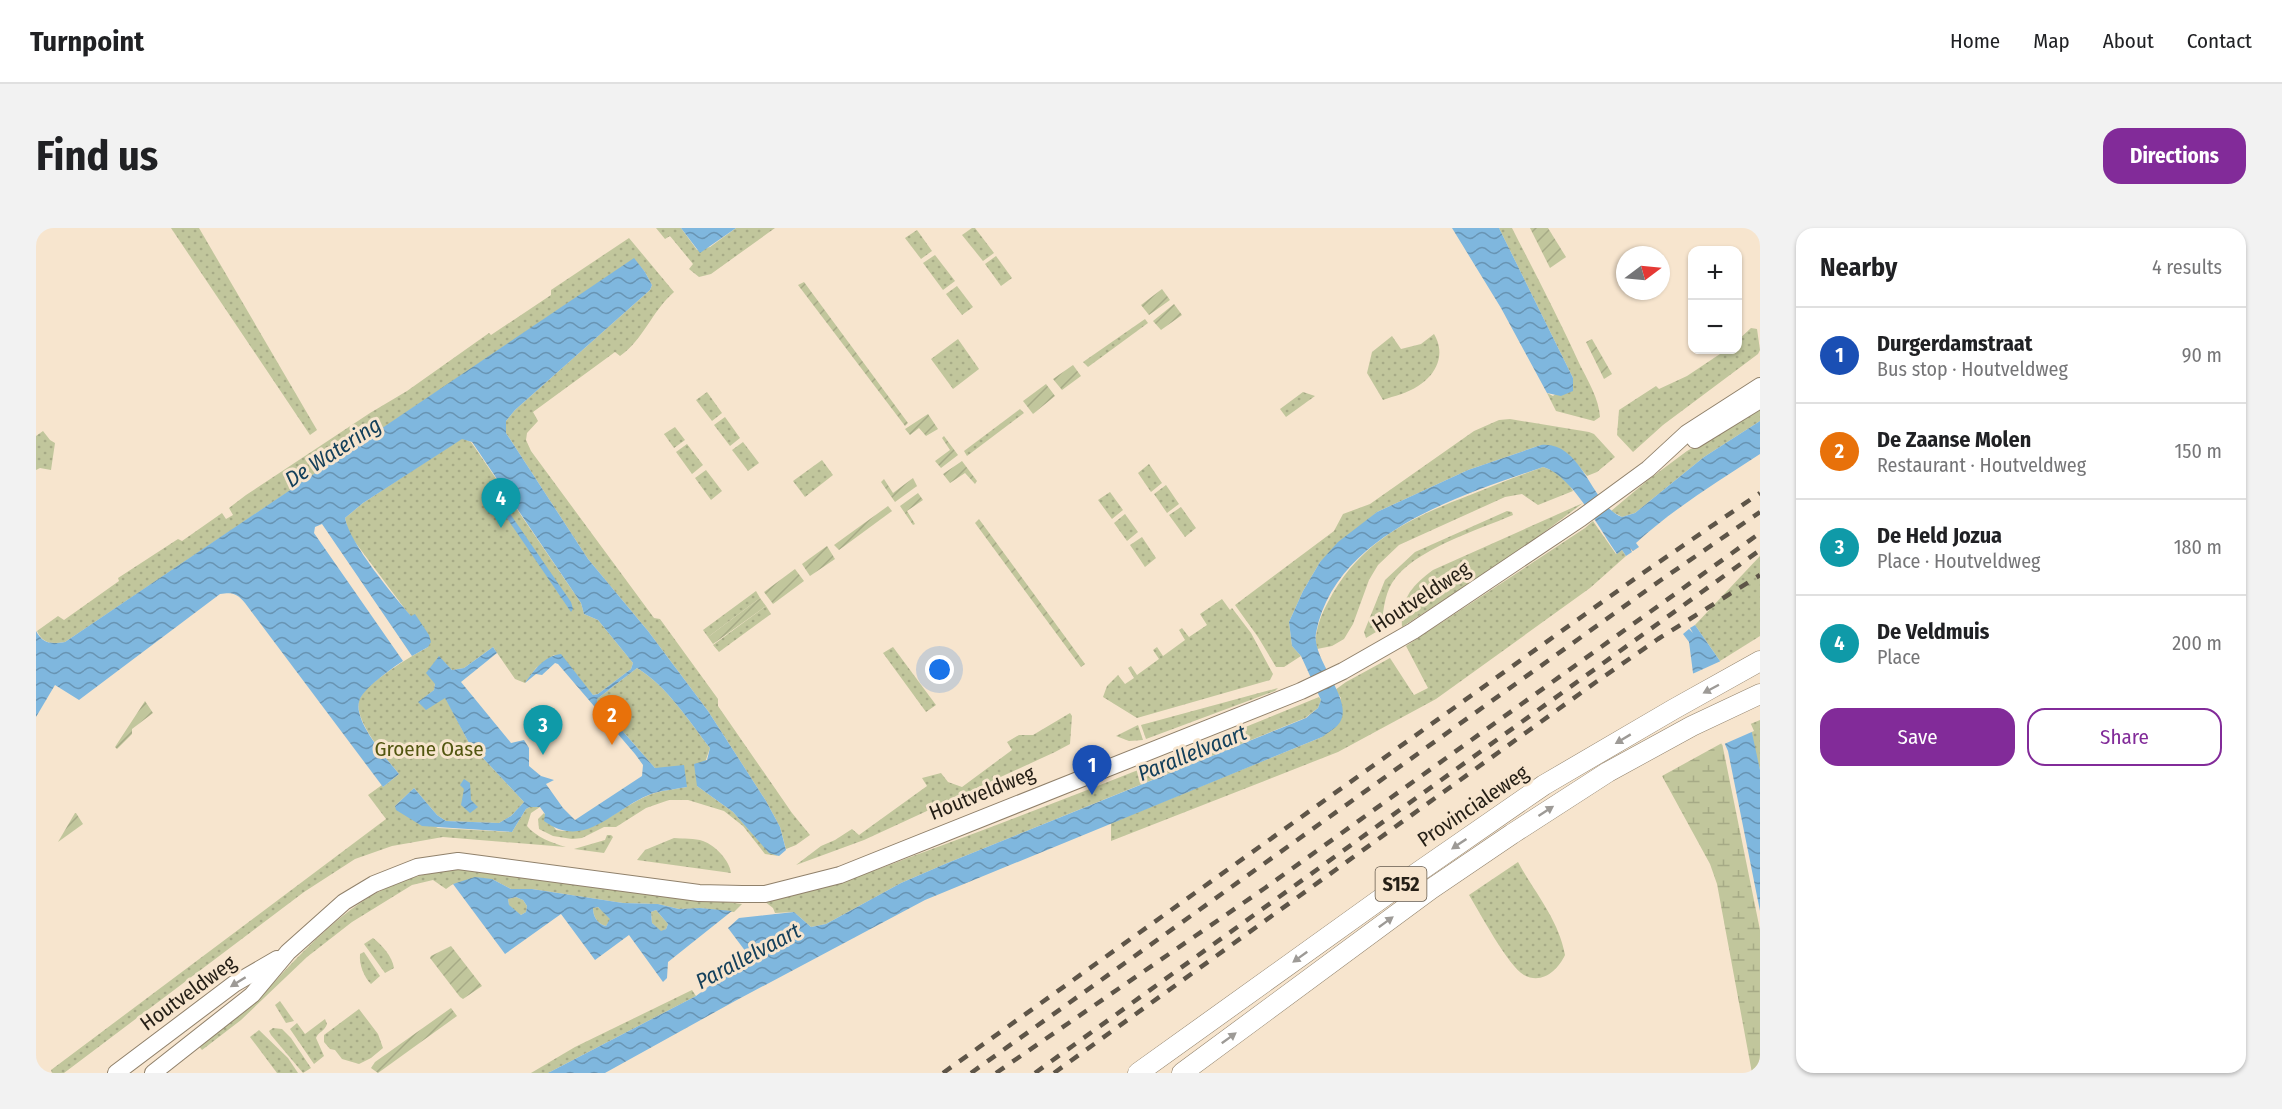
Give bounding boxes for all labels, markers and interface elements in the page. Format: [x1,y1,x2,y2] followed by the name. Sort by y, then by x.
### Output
[30,25,144,58] text: Turnpoint
[1950,28,2000,54] text: Home
[2033,28,2070,54] text: Map
[2103,28,2154,54] text: About
[2187,28,2252,54] text: Contact
[2103,128,2246,184] button: Directions
[36,131,158,181] text: Find us
[1616,246,1670,300] north arrow
[1688,246,1742,354] map controls
[1688,246,1742,300] button: +
[1820,252,1897,283] text: Nearby
[2152,255,2222,279] text: 4 results
[1688,300,1742,354] button: −
[1877,330,2032,357] text: Durgerdamstraat
[1835,343,1844,367] text: 1
[2182,343,2222,367] text: 90 m
[1877,357,2068,381] text: Bus stop · Houtveldweg
[280,411,386,493] water label: De Watering
[1877,426,2031,453] text: De Zaanse Molen
[1835,439,1844,463] text: 2
[2175,439,2222,463] text: 150 m
[1877,453,2086,477] text: Restaurant · Houtveldweg
[482,478,520,528] pin: 4
[1877,522,2002,549] text: De Held Jozua
[1835,535,1844,559] text: 3
[2174,535,2222,559] text: 180 m
[1877,549,2041,573] text: Place · Houtveldweg
[1367,556,1475,638] street label: Houtveldweg
[1877,618,1989,645] text: De Veldmuis
[1834,631,1845,655] text: 4
[2172,631,2222,655] text: 200 m
[1877,645,1920,669] text: Place
[925,655,954,684] your location
[1702,684,1719,694] one-way arrow
[592,696,632,745] pin: 2
[524,706,562,755] pin: 3
[1820,708,2015,766] button: Save
[2027,708,2222,766] button: Share
[1134,719,1251,787] water label: Parallelvaart
[1614,734,1631,744] one-way arrow
[374,736,484,762] park label: Groene Oase
[1072,746,1112,795] pin: 1
[1413,759,1533,853] street label: Provincialeweg
[925,760,1039,826] street label: Houtveldweg
[1538,806,1555,817] one-way arrow
[1451,838,1467,849] one-way arrow
[1376,867,1426,901] road number: S152
[691,917,806,995] water label: Parallelvaart
[1379,917,1394,929] one-way arrow
[135,950,241,1036] street label: Houtveldweg
[1292,950,1307,962] one-way arrow
[230,977,246,988] one-way arrow
[1221,1032,1237,1044] one-way arrow

